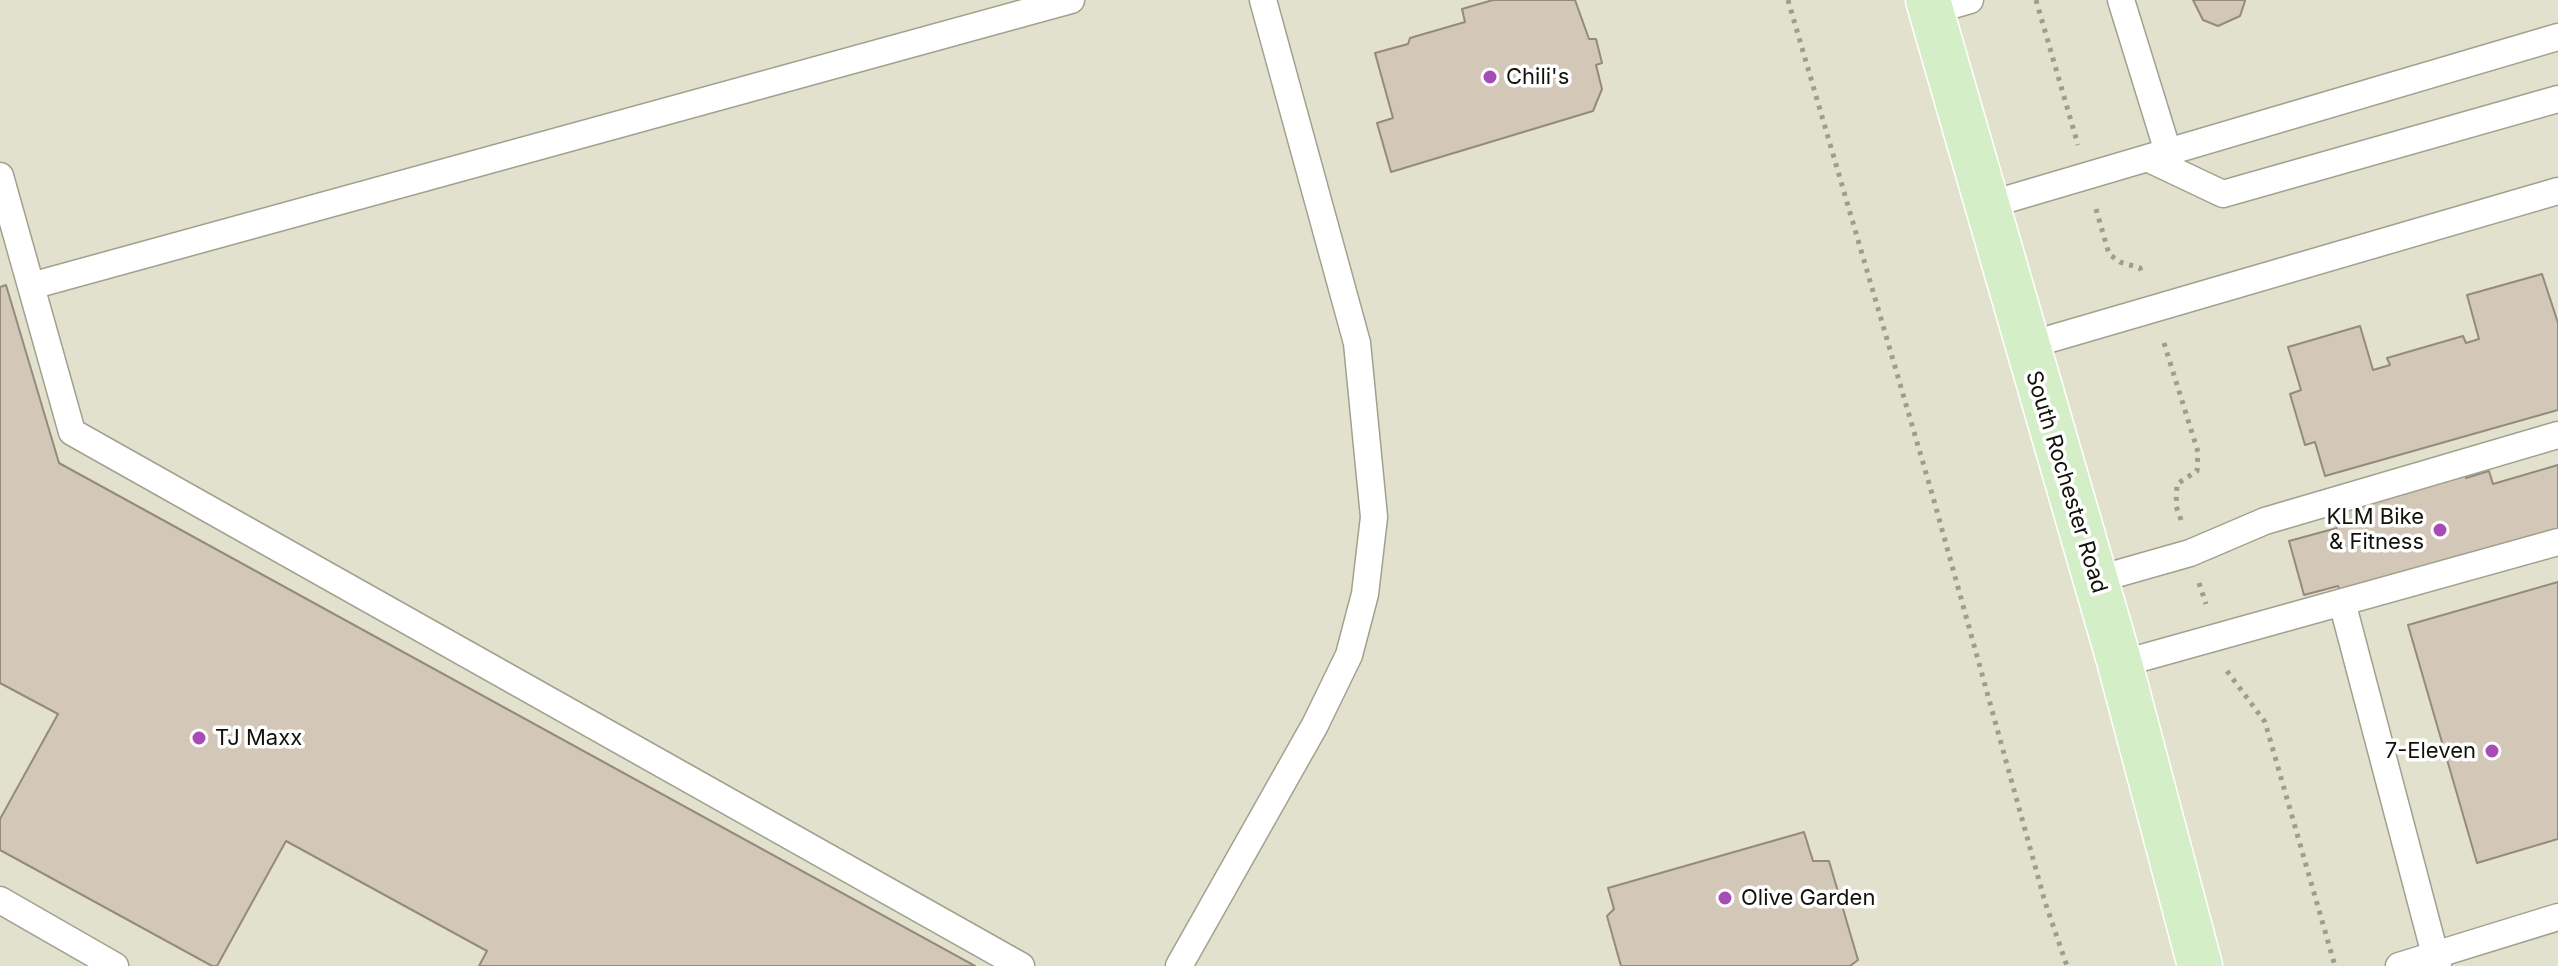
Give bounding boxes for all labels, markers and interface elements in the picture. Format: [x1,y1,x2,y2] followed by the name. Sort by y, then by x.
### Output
[1506,64,1569,90] place label: Chili's
[1481,68,1499,86] marker: Chili's
[2020,368,2112,596] street label: South Rochester Road
[2327,504,2424,556] place label: KLM Bike & Fitness
[2431,521,2449,539] marker: KLM Bike & Fitness
[215,725,302,751] place label: TJ Maxx
[190,729,208,747] marker: TJ Maxx
[2385,738,2476,764] place label: 7-Eleven
[2483,742,2501,760] marker: 7-Eleven
[1741,885,1875,911] place label: Olive Garden
[1716,889,1734,907] marker: Olive Garden

